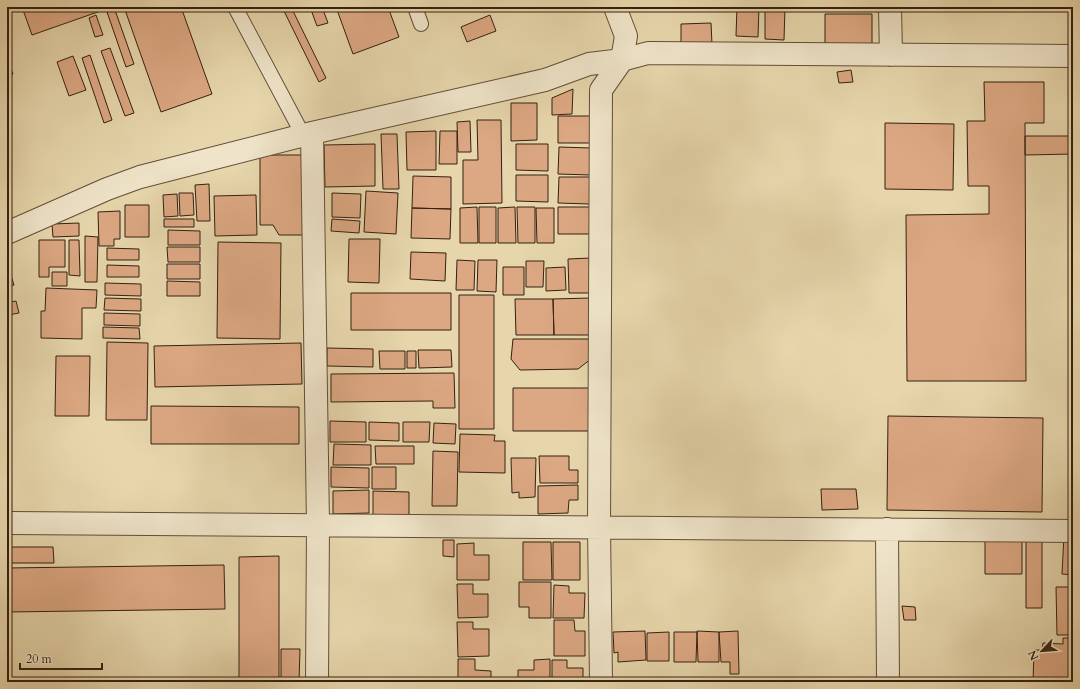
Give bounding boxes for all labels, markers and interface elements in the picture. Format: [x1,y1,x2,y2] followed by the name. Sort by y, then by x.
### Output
[1022,631,1062,671] north arrow
[20,645,102,671] scale bar
[1024,647,1042,663] text: N
[26,651,53,667] text: 20 m

